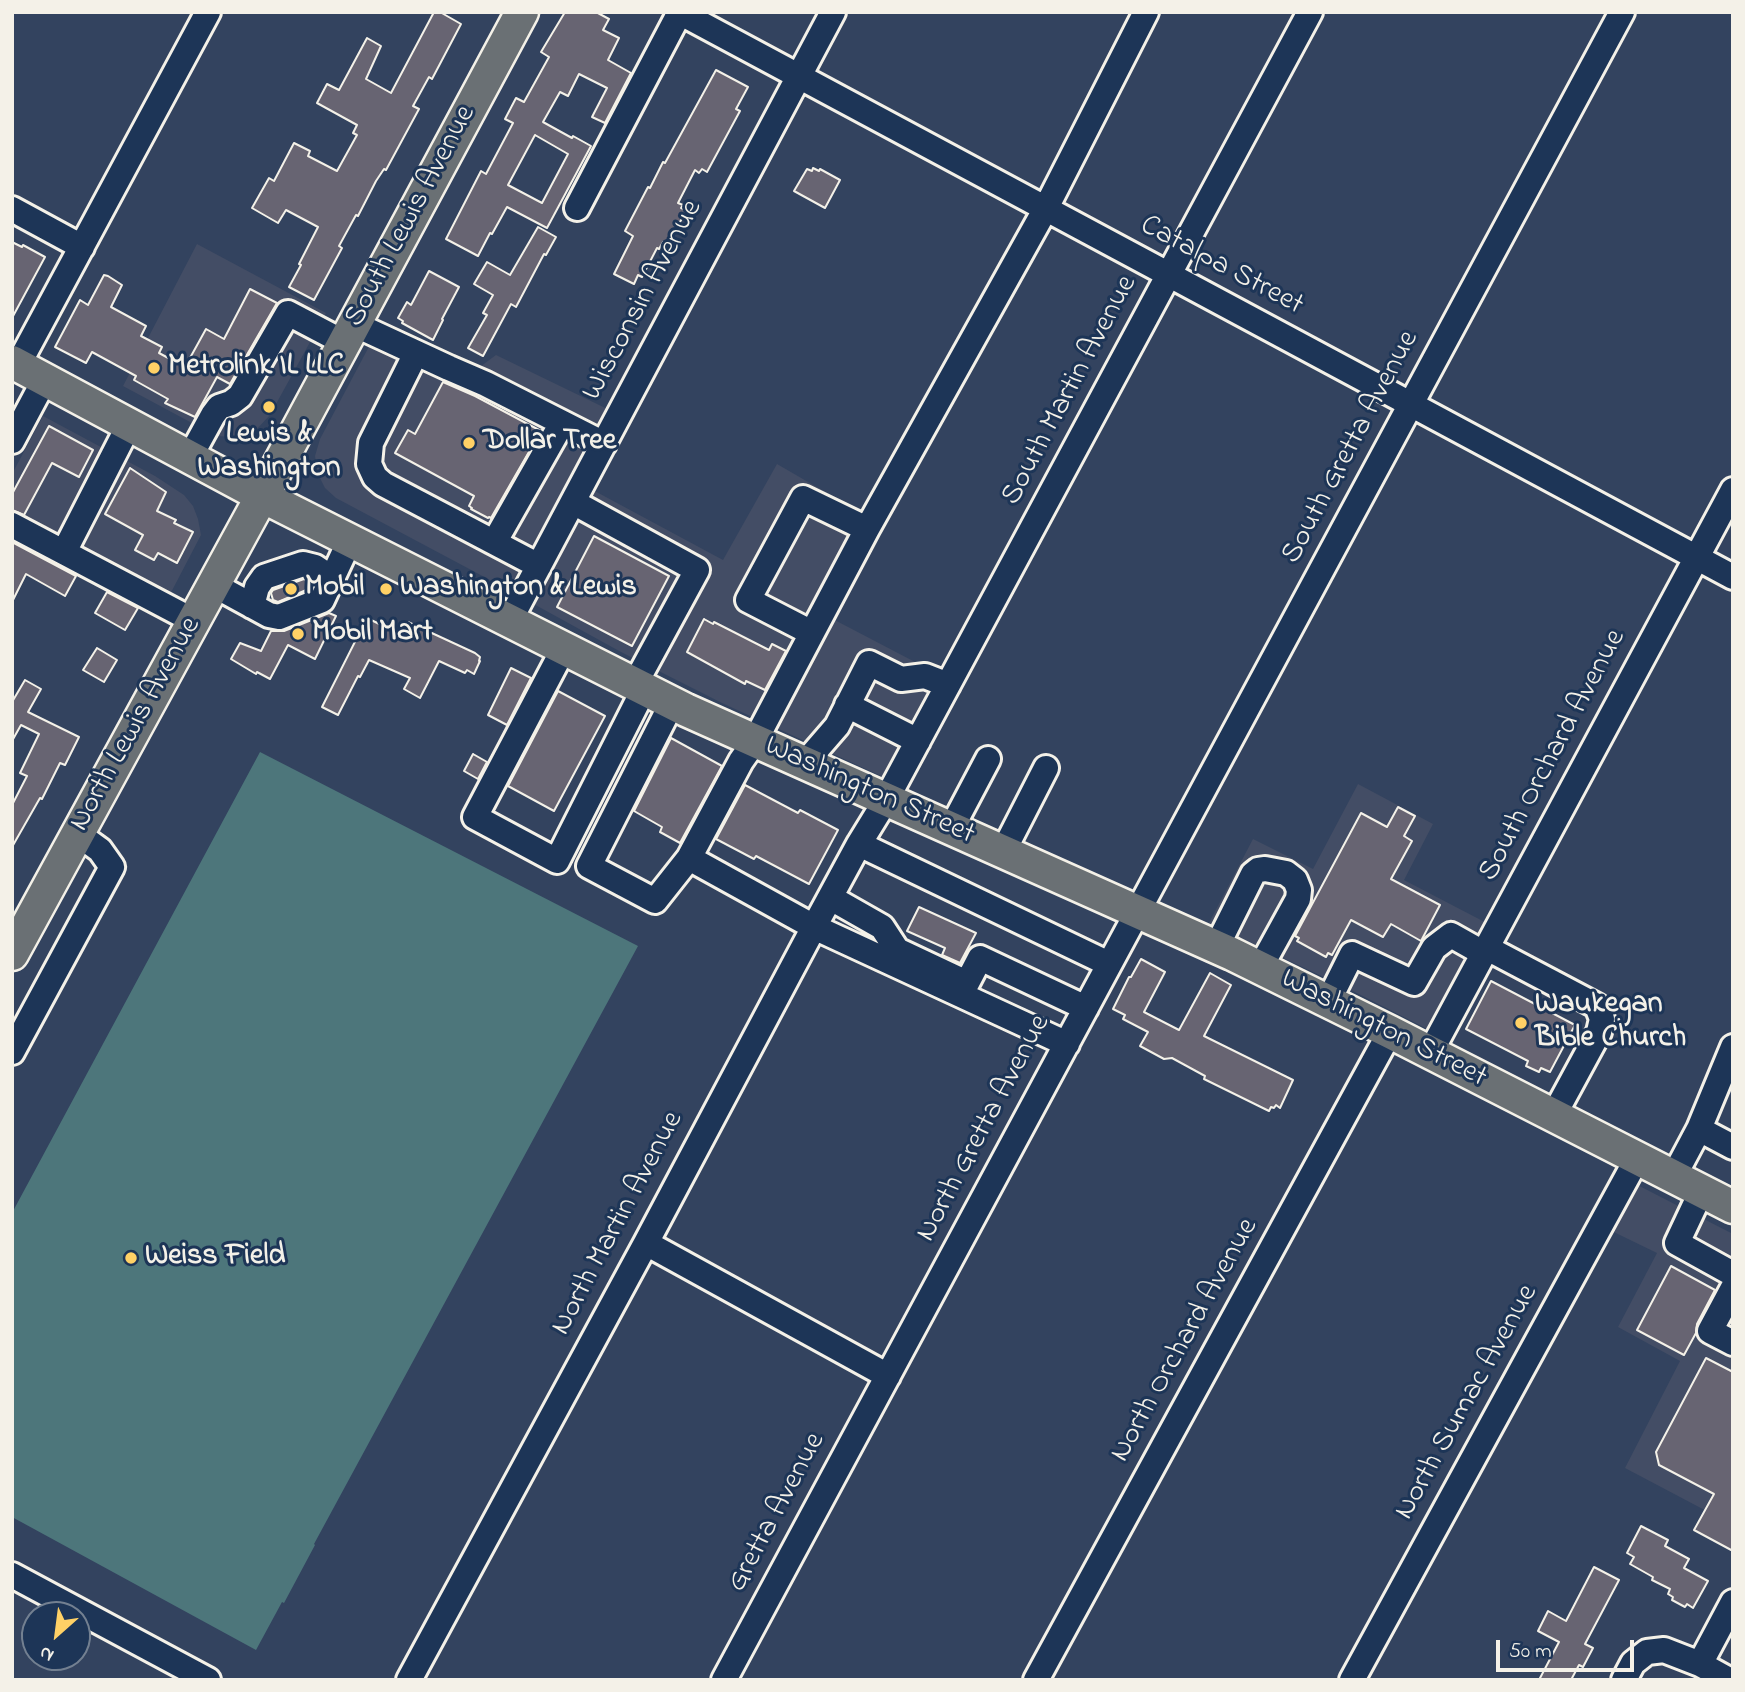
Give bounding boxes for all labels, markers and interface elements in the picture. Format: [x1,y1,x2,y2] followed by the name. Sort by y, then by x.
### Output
[338,100,486,334] street label: South Lewis Avenue
[576,195,712,407] street label: Wisconsin Avenue
[1133,209,1309,325] street label: Catalpa Street
[995,270,1147,512] street label: South Martin Avenue
[1275,325,1429,571] street label: South Gretta Avenue
[168,350,344,386] place label: Metrolink IL LLC
[146,360,162,376] marker: Metrolink IL LLC
[261,399,277,415] marker: Lewis & Washington
[197,418,341,488] place label: Lewis & Washington
[483,425,616,461] place label: Dollar Tree
[461,435,477,451] marker: Dollar Tree
[305,571,364,607] place label: Mobil
[400,571,637,607] place label: Washington & Lewis
[283,581,299,597] marker: Mobil
[378,581,394,597] marker: Washington & Lewis
[63,612,211,838] street label: North Lewis Avenue
[312,616,432,652] place label: Mobil Mart
[1472,624,1636,888] street label: South Orchard Avenue
[290,626,306,642] marker: Mobil Mart
[758,730,980,854] street label: Washington Street
[1274,963,1492,1097] street label: Washington Street
[1535,988,1686,1058] place label: Waukegan Bible Church
[910,1009,1060,1249] street label: North Gretta Avenue
[1513,1015,1529,1031] marker: Waukegan Bible Church
[545,1106,693,1342] street label: North Martin Avenue
[1104,1213,1268,1469] street label: North Orchard Avenue
[145,1240,285,1276] place label: Weiss Field
[123,1250,139,1266] marker: Weiss Field
[1388,1279,1548,1527] street label: North Sumac Avenue
[721,1427,835,1599] street label: Gretta Avenue
[21,1601,91,1671] north arrow
[1500,1626,1638,1670] scale bar
[1509,1637,1552,1667] text: 50 m
[35,1638,59,1668] text: N

